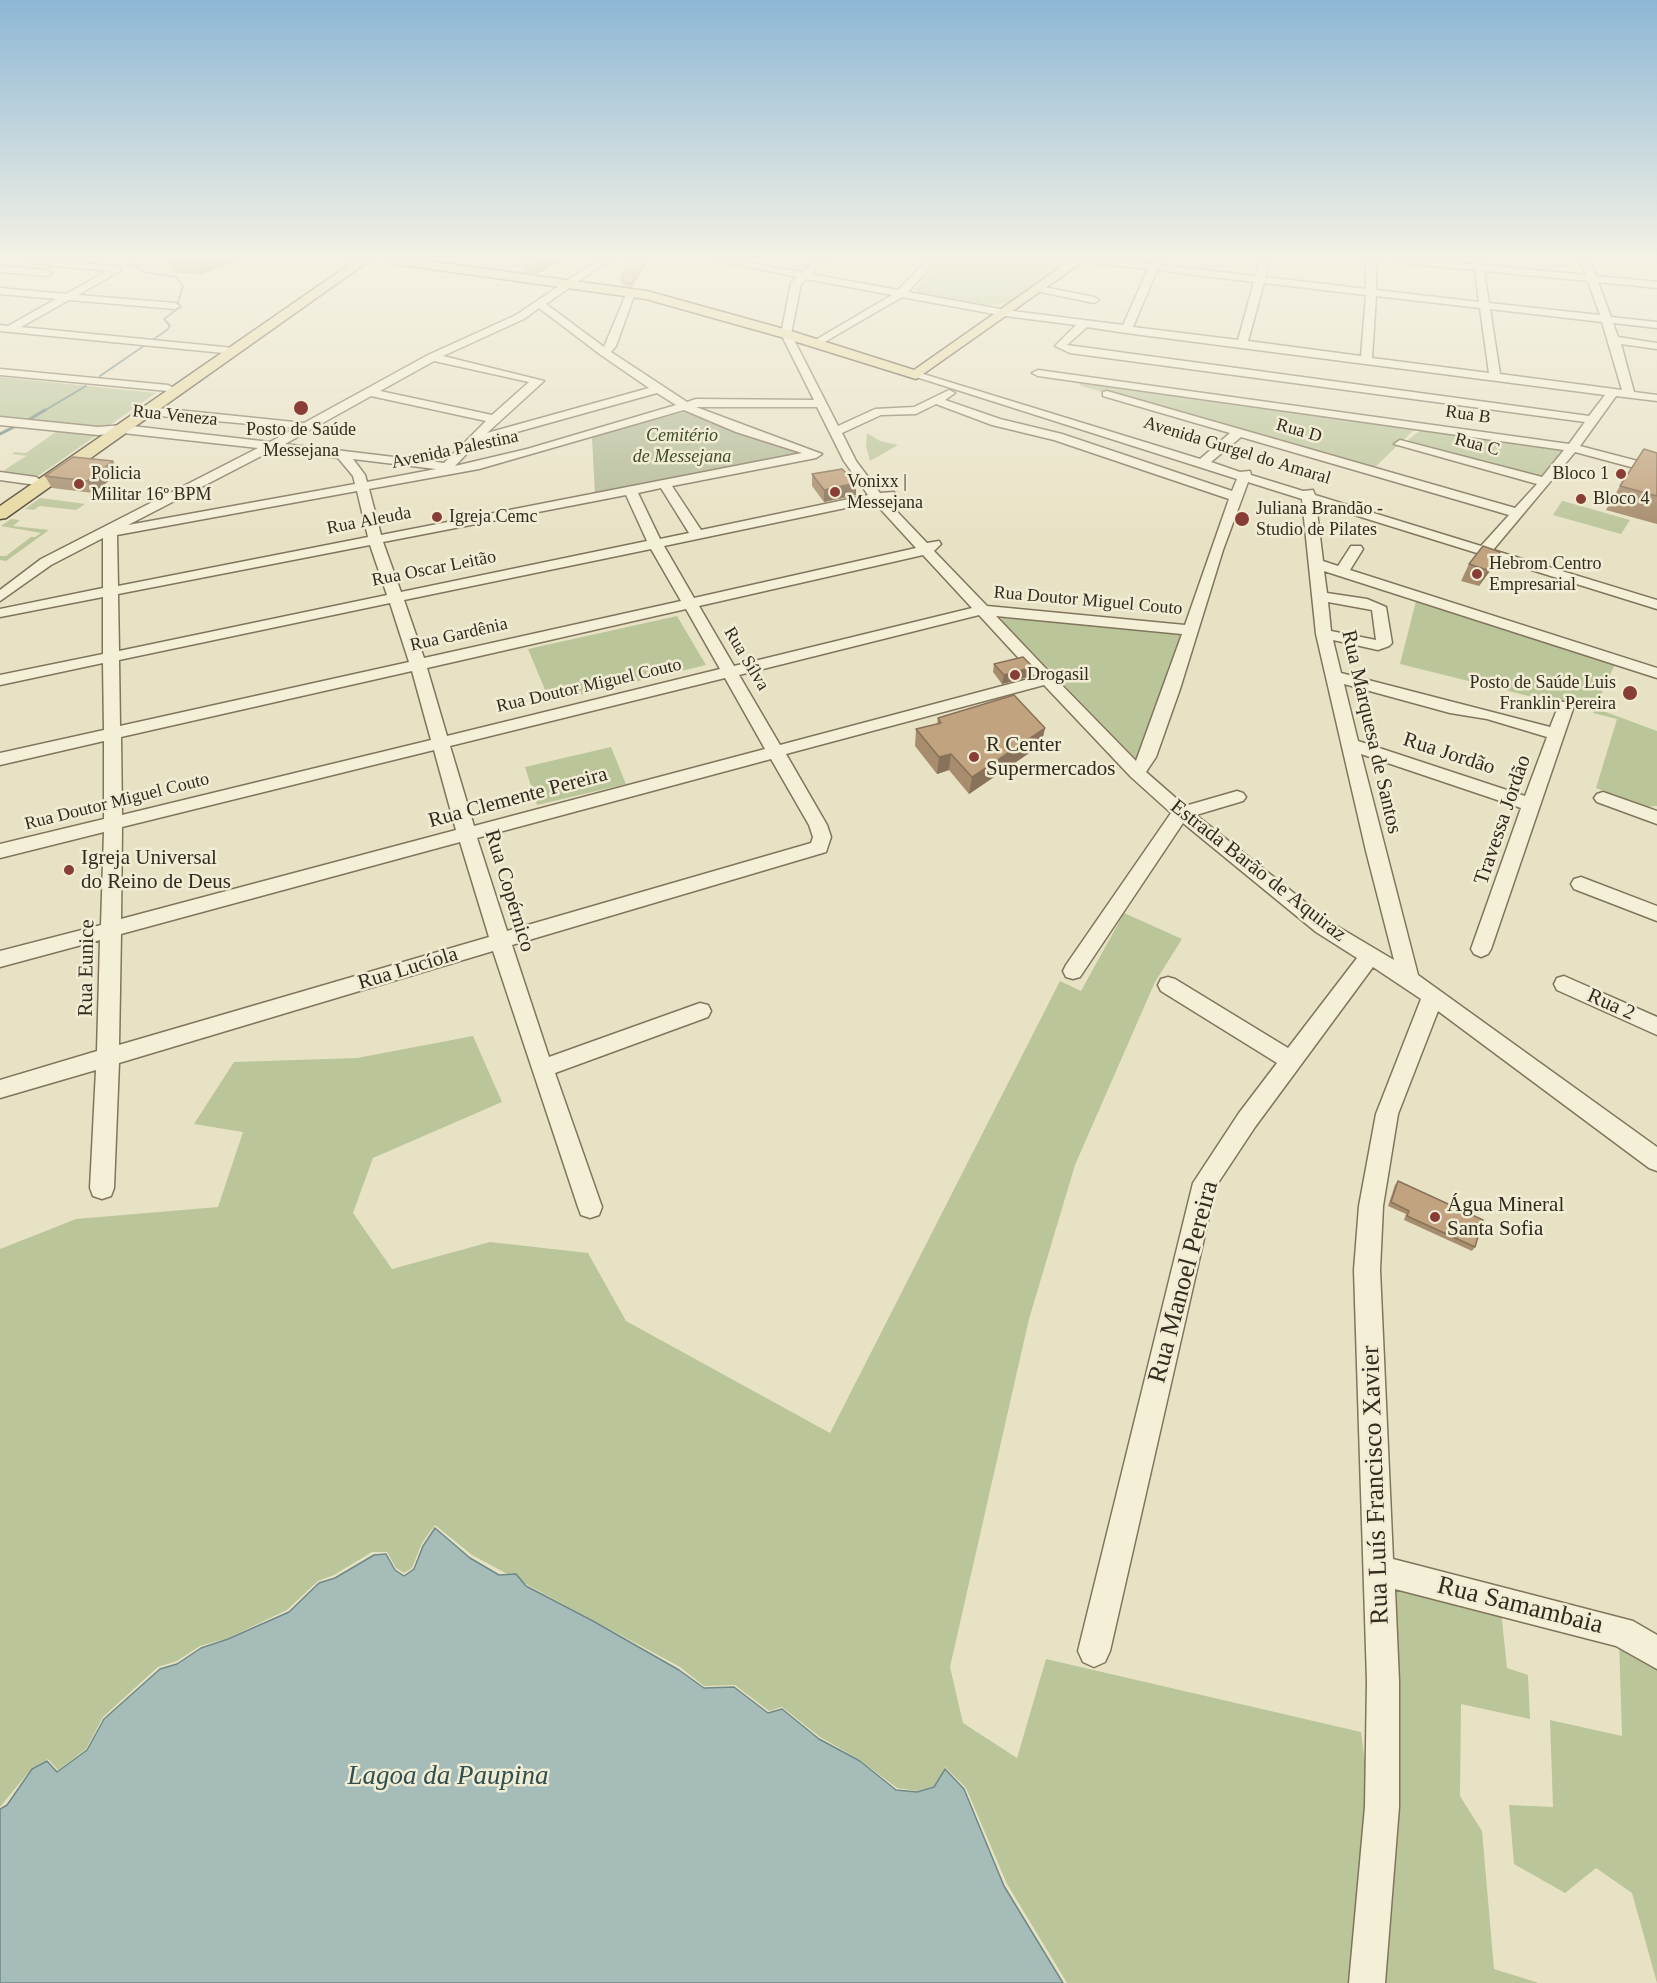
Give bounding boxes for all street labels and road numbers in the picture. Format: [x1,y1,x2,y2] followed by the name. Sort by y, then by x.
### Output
[131,401,219,431] street label: Rua Veneza
[1444,401,1492,429] street label: Rua B
[1141,412,1333,490] street label: Avenida Gurgel do Amaral
[1274,414,1324,448] street label: Rua D
[390,426,520,474] street label: Avenida Palestina
[1452,429,1502,461] street label: Rua C
[325,502,413,540] street label: Rua Aleuda
[370,546,498,592] street label: Rua Oscar Leitão
[993,582,1183,620] street label: Rua Doutor Miguel Couto
[408,613,510,657] street label: Rua Gardênia
[719,623,773,695] street label: Rua Sílva
[1335,628,1407,836] street label: Rua Marquesa de Santos
[494,654,684,718] street label: Rua Doutor Miguel Couto
[1400,727,1498,781] street label: Rua Jordão
[1469,752,1537,888] street label: Travessa Jordão
[426,762,610,834] street label: Rua Clemente Pereira
[22,769,212,835] street label: Rua Doutor Miguel Couto
[1165,794,1351,948] street label: Estrada Barão de Aquiraz
[478,827,540,955] street label: Rua Copérnico
[74,919,100,1017] street label: Rua Eunice
[355,942,461,996] street label: Rua Lucíola
[1583,983,1639,1027] street label: Rua 2
[1142,1178,1226,1386] street label: Rua Manoel Pereira
[1356,1345,1396,1625] street label: Rua Luís Francisco Xavier
[1434,1570,1606,1642] street label: Rua Samambaia

